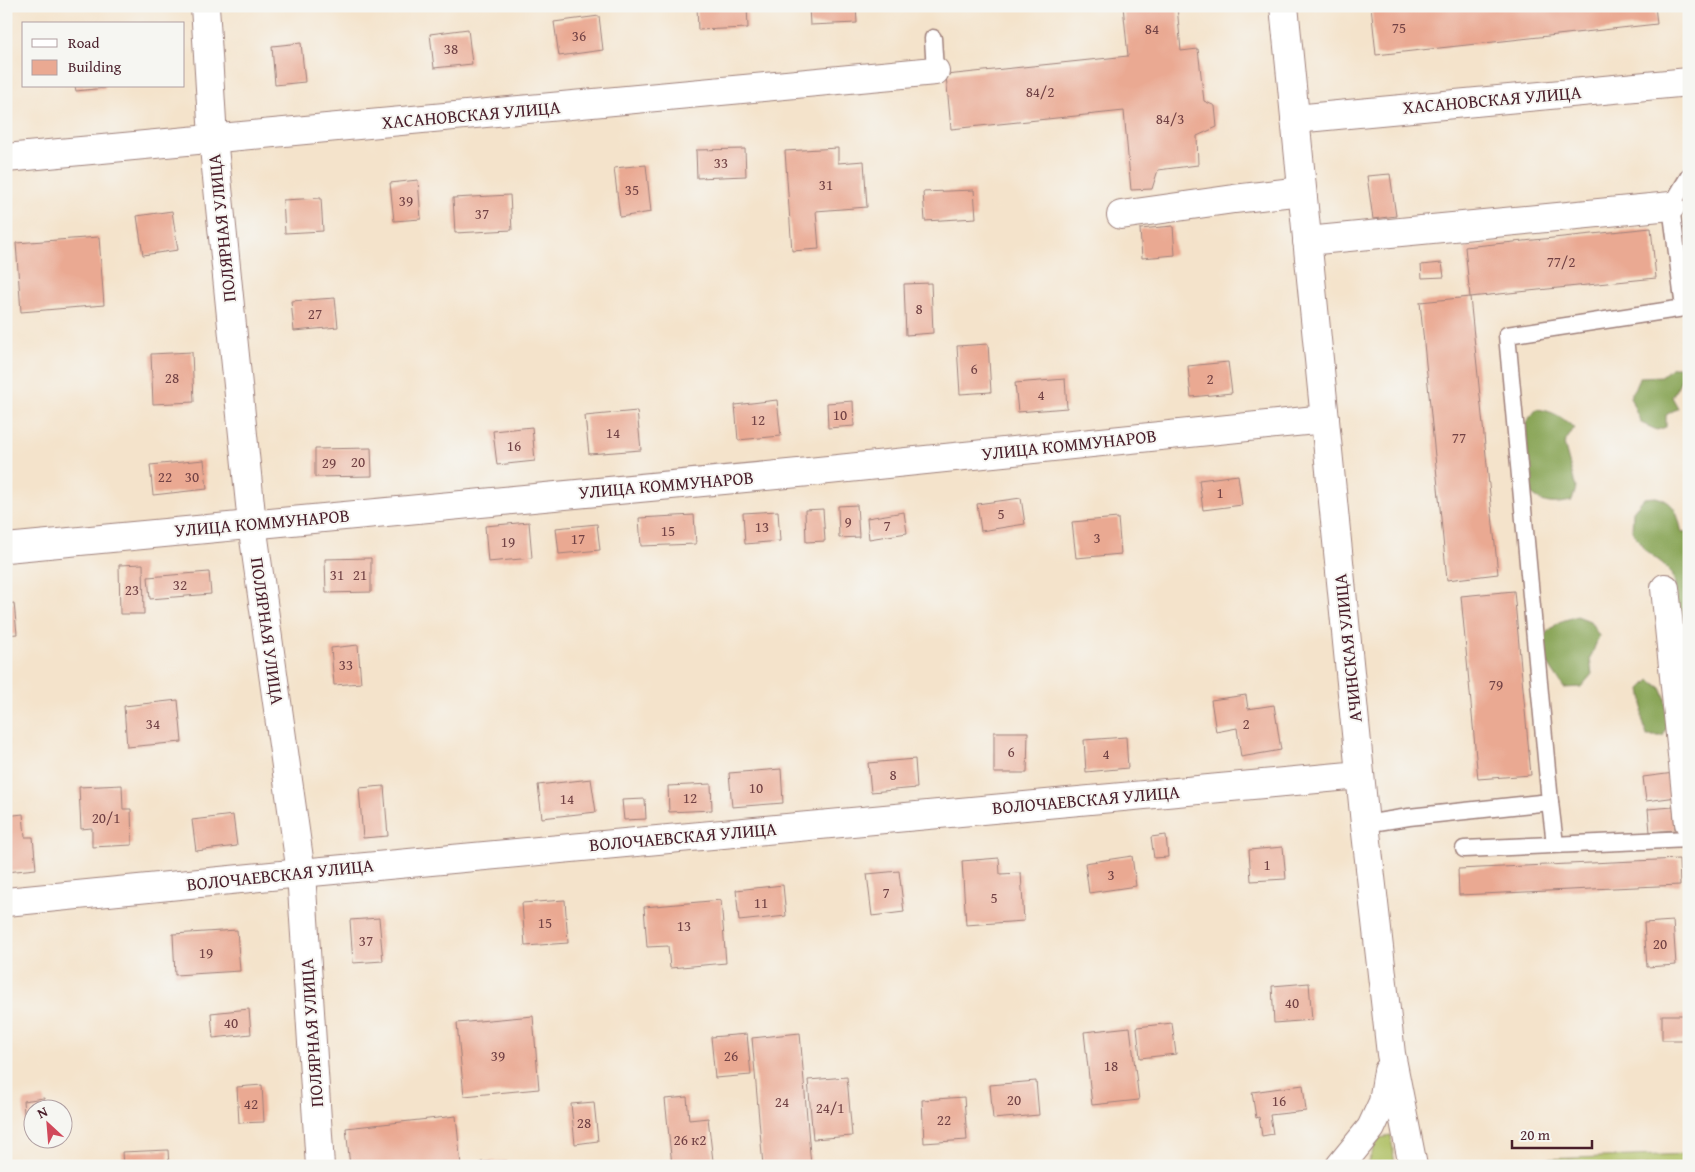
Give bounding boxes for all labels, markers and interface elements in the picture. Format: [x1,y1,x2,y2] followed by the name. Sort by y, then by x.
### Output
[1392,17,1406,38] house number: 75
[1145,18,1159,39] house number: 84
[22,22,185,88] legend
[572,25,586,46] house number: 36
[68,32,99,53] text: Road
[444,38,458,59] house number: 38
[68,56,122,77] text: Building
[1402,78,1582,121] street label: ХАСАНОВСКАЯ УЛИЦА
[1026,81,1054,102] house number: 84/2
[381,93,561,136] street label: ХАСАНОВСКАЯ УЛИЦА
[1156,108,1184,129] house number: 84/3
[714,152,728,173] house number: 33
[200,153,243,303] street label: ПОЛЯРНАЯ УЛИЦА
[819,174,833,195] house number: 31
[625,179,639,200] house number: 35
[399,190,413,211] house number: 39
[475,203,489,224] house number: 37
[1547,251,1575,272] house number: 77/2
[915,298,923,319] house number: 8
[308,303,322,324] house number: 27
[970,358,978,379] house number: 6
[165,367,179,388] house number: 28
[1206,368,1214,389] house number: 2
[1037,384,1045,405] house number: 4
[833,404,847,425] house number: 10
[751,409,765,430] house number: 12
[606,422,620,443] house number: 14
[980,422,1158,467] street label: УЛИЦА КОММУНАРОВ
[1452,427,1466,448] house number: 77
[507,435,521,456] house number: 16
[351,451,365,472] house number: 20
[322,452,336,473] house number: 29
[577,463,755,506] street label: УЛИЦА КОММУНАРОВ
[158,466,172,487] house number: 22
[185,466,199,487] house number: 30
[1216,482,1224,503] house number: 1
[173,501,351,544] street label: УЛИЦА КОММУНАРОВ
[997,503,1005,524] house number: 5
[844,511,852,532] house number: 9
[883,515,891,536] house number: 7
[755,516,769,537] house number: 13
[661,520,675,541] house number: 15
[1093,527,1101,548] house number: 3
[571,528,585,549] house number: 17
[501,531,515,552] house number: 19
[244,555,291,706] street label: ПОЛЯРНАЯ УЛИЦА
[330,564,344,585] house number: 31
[353,564,367,585] house number: 21
[1326,572,1369,724] street label: АЧИНСКАЯ УЛИЦА
[173,574,187,595] house number: 32
[125,579,139,600] house number: 23
[339,654,353,675] house number: 33
[1489,674,1503,695] house number: 79
[146,713,160,734] house number: 34
[1242,713,1250,734] house number: 2
[1007,741,1015,762] house number: 6
[1102,743,1110,764] house number: 4
[889,764,897,785] house number: 8
[749,777,763,798] house number: 10
[991,778,1181,821] street label: ВОЛОЧАЕВСКАЯ УЛИЦА
[683,787,697,808] house number: 12
[560,788,574,809] house number: 14
[92,807,120,828] house number: 20/1
[588,815,778,858] street label: ВОЛОЧАЕВСКАЯ УЛИЦА
[185,851,375,898] street label: ВОЛОЧАЕВСКАЯ УЛИЦА
[1263,854,1271,875] house number: 1
[1107,864,1115,885] house number: 3
[882,882,890,903] house number: 7
[990,887,998,908] house number: 5
[754,892,768,913] house number: 11
[538,912,552,933] house number: 15
[677,915,691,936] house number: 13
[359,930,373,951] house number: 37
[1653,933,1667,954] house number: 20
[199,942,213,963] house number: 19
[293,958,330,1108] street label: ПОЛЯРНАЯ УЛИЦА
[1285,992,1299,1013] house number: 40
[224,1012,238,1033] house number: 40
[491,1045,505,1066] house number: 39
[724,1045,738,1066] house number: 26
[1104,1055,1118,1076] house number: 18
[1007,1089,1021,1110] house number: 20
[1272,1090,1286,1111] house number: 16
[775,1091,789,1112] house number: 24
[244,1093,258,1114] house number: 42
[816,1097,844,1118] house number: 24/1
[22,1100,72,1150] north arrow
[34,1101,51,1123] text: N
[937,1109,951,1130] house number: 22
[577,1112,591,1133] house number: 28
[1512,1117,1592,1149] scale bar
[1520,1124,1551,1145] text: 20 m
[674,1129,706,1150] house number: 26 к2

